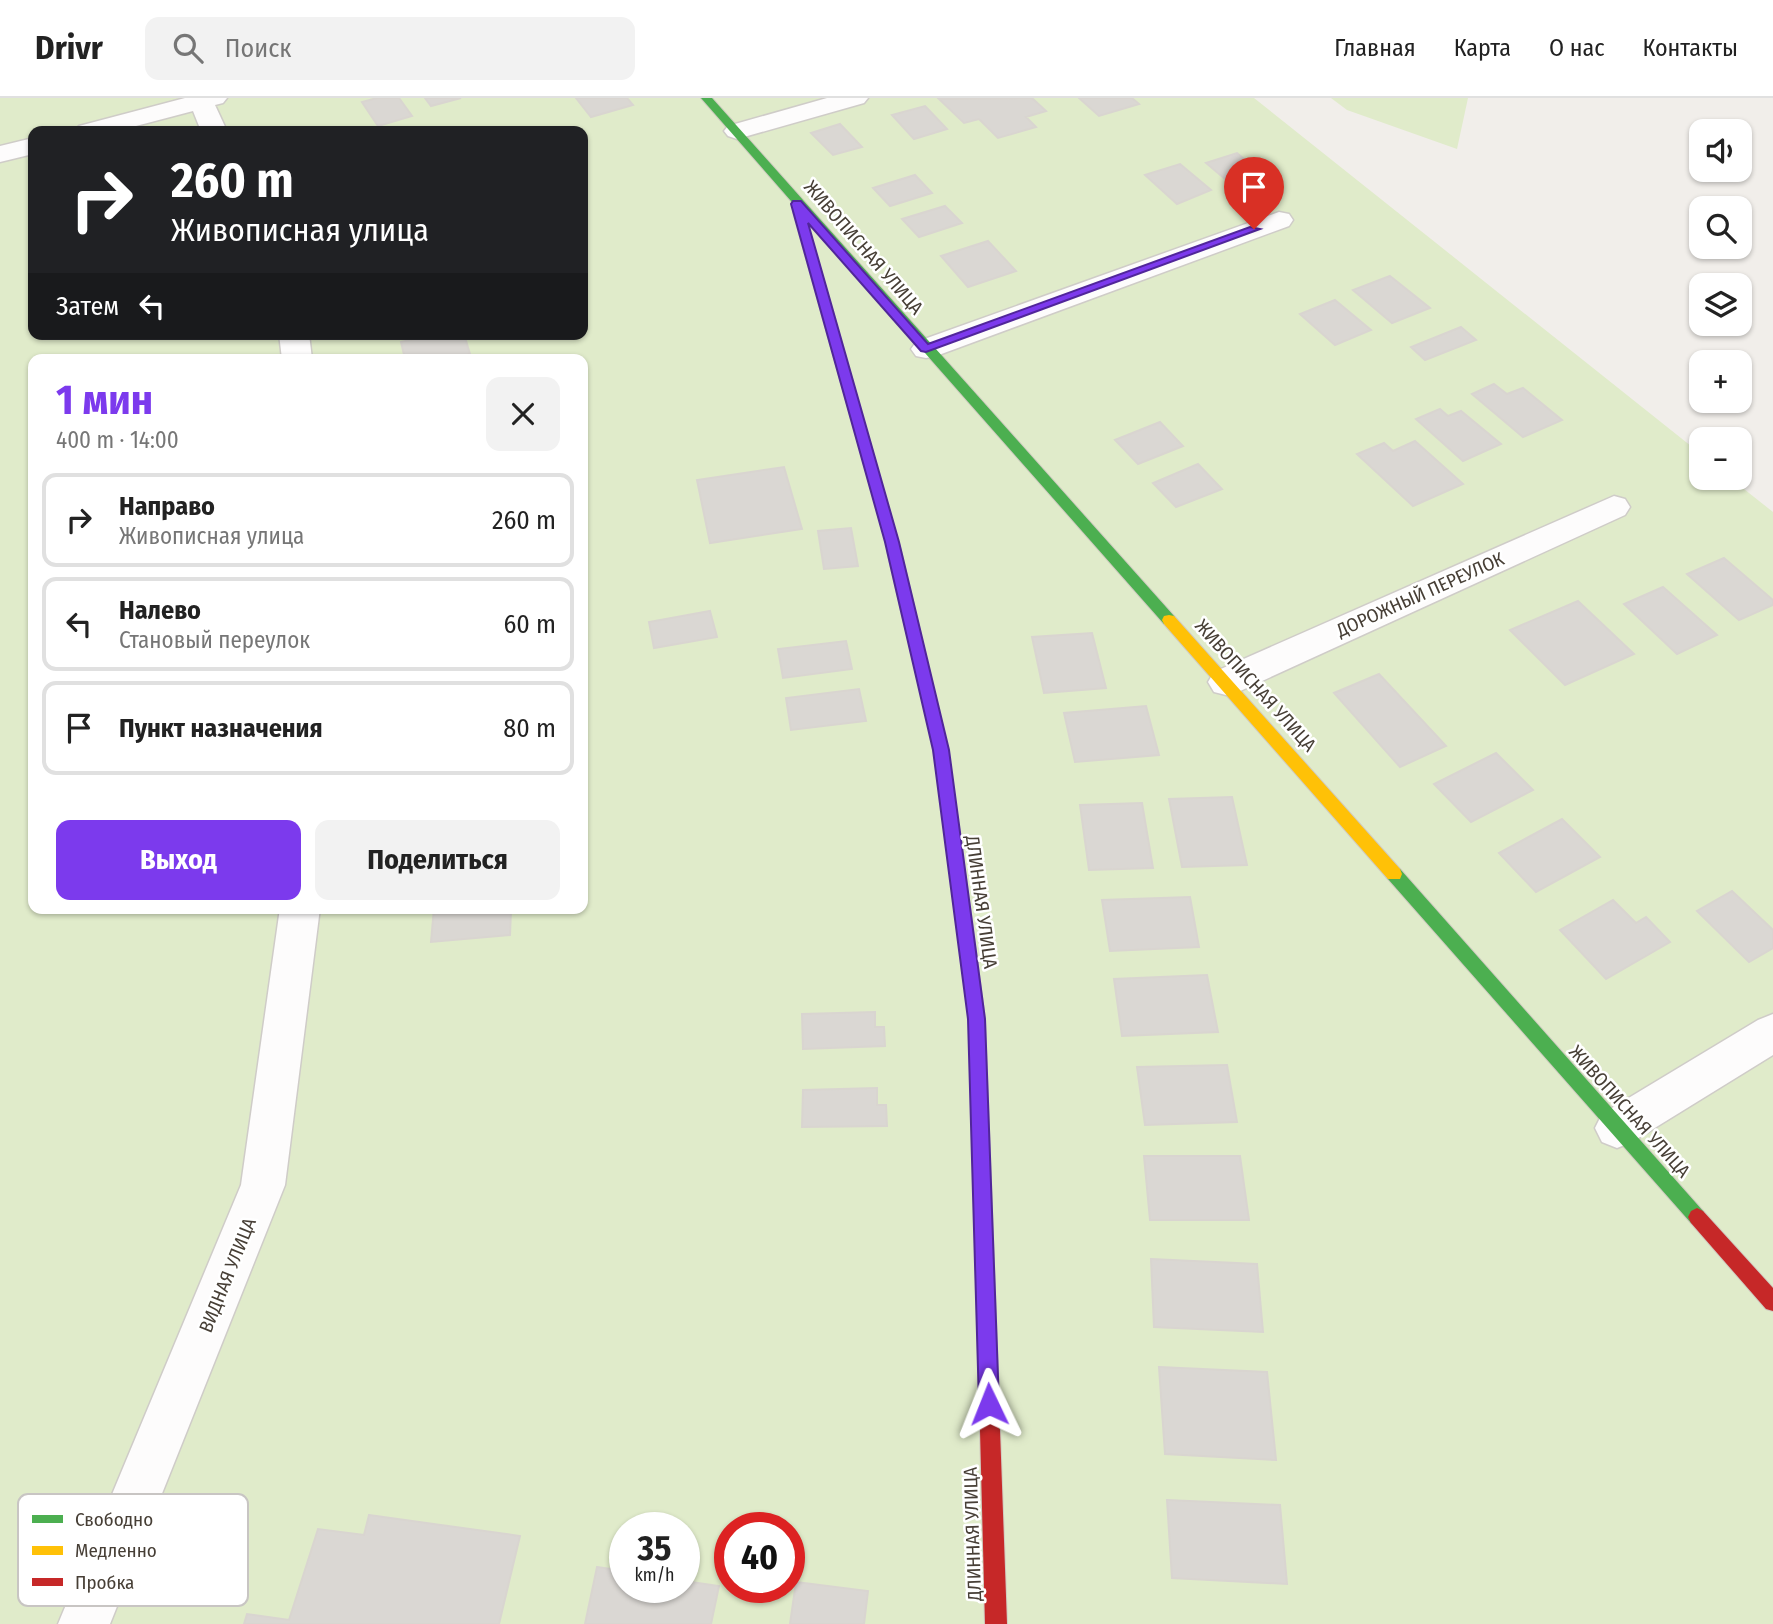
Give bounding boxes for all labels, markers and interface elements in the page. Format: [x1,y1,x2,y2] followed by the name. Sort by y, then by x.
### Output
[145,17,635,80] search box
[35,28,103,68] text: Drivr
[169,29,207,67] icon: search
[225,33,292,64] text: Поиск
[1334,34,1416,62] text: Главная
[1454,34,1511,62] text: Карта
[1549,34,1604,62] text: О нас
[1642,34,1738,62] text: Контакты
[1689,119,1752,490] map controls
[1689,119,1752,182] button: sound
[171,151,294,210] text: 260 m
[56,154,147,245] icon: right
[1224,157,1284,229] pin
[1235,168,1273,206] icon: arrive
[799,176,928,319] street label: ЖИВОПИСНАЯ УЛИЦА
[1689,196,1752,259] button: search
[171,211,429,249] text: Живописная улица
[1689,273,1752,336] button: layers
[133,287,171,325] icon: left
[56,291,119,322] text: Затем
[1689,350,1752,413] button: +
[56,375,153,425] text: 1 мин
[486,377,560,451] button: close
[56,426,179,454] text: 400 m · 14:00
[1689,427,1752,490] button: −
[119,491,215,522] text: Направо
[60,501,98,539] icon: right
[492,505,556,536] text: 260 m
[119,522,304,550] text: Живописная улица
[1332,547,1508,642] street label: ДОРОЖНЫЙ ПЕРЕУЛОК
[119,595,201,626] text: Налево
[60,605,98,643] icon: left
[503,609,556,640] text: 60 m
[1190,614,1321,756] street label: ЖИВОПИСНАЯ УЛИЦА
[119,626,310,654] text: Становый переулок
[60,709,98,747] icon: arrive
[119,713,323,744] text: Пункт назначения
[503,713,556,744] text: 80 m
[56,820,301,900] button: Выход
[315,820,560,900] button: Поделиться
[961,833,1002,970] street label: ДЛИННАЯ УЛИЦА
[1564,1040,1695,1182] street label: ЖИВОПИСНАЯ УЛИЦА
[194,1214,261,1336] street label: ВИДНАЯ УЛИЦА
[952,1367,1026,1441] position arrow
[959,1467,986,1602] street label: ДЛИННАЯ УЛИЦА
[18,1494,248,1606] legend
[75,1508,153,1531] text: Свободно
[714,1512,805,1603] speed limit sign: 40
[638,1527,671,1569] text: 35
[75,1539,157,1562] text: Медленно
[634,1564,675,1586] text: km/h
[75,1571,134,1594] text: Пробка

